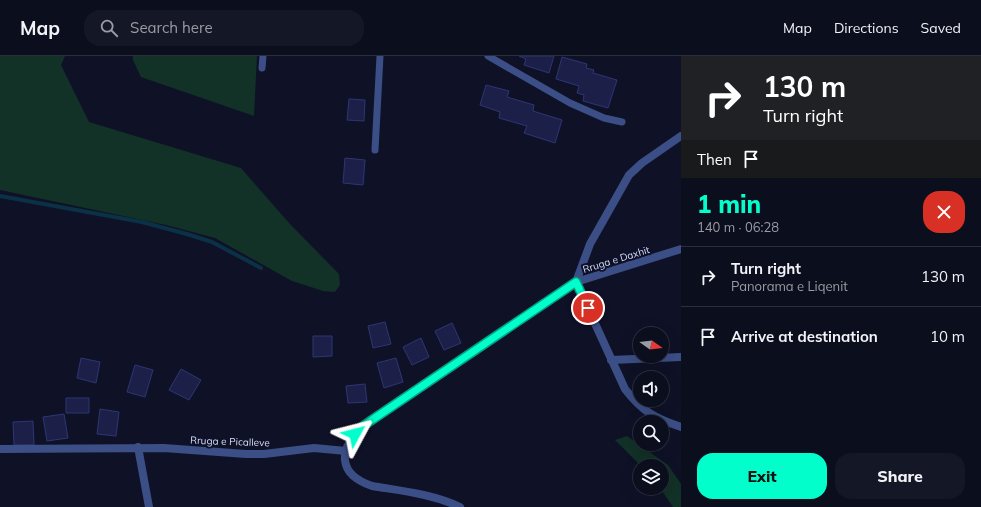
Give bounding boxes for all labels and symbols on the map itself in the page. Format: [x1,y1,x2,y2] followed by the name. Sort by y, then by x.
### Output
[581,243,652,276] street label: Rruga e Daxhit
[571,291,605,325] pin
[633,327,669,363] north arrow
[334,413,376,455] position arrow
[190,434,270,449] street label: Rruga e Picalleve

